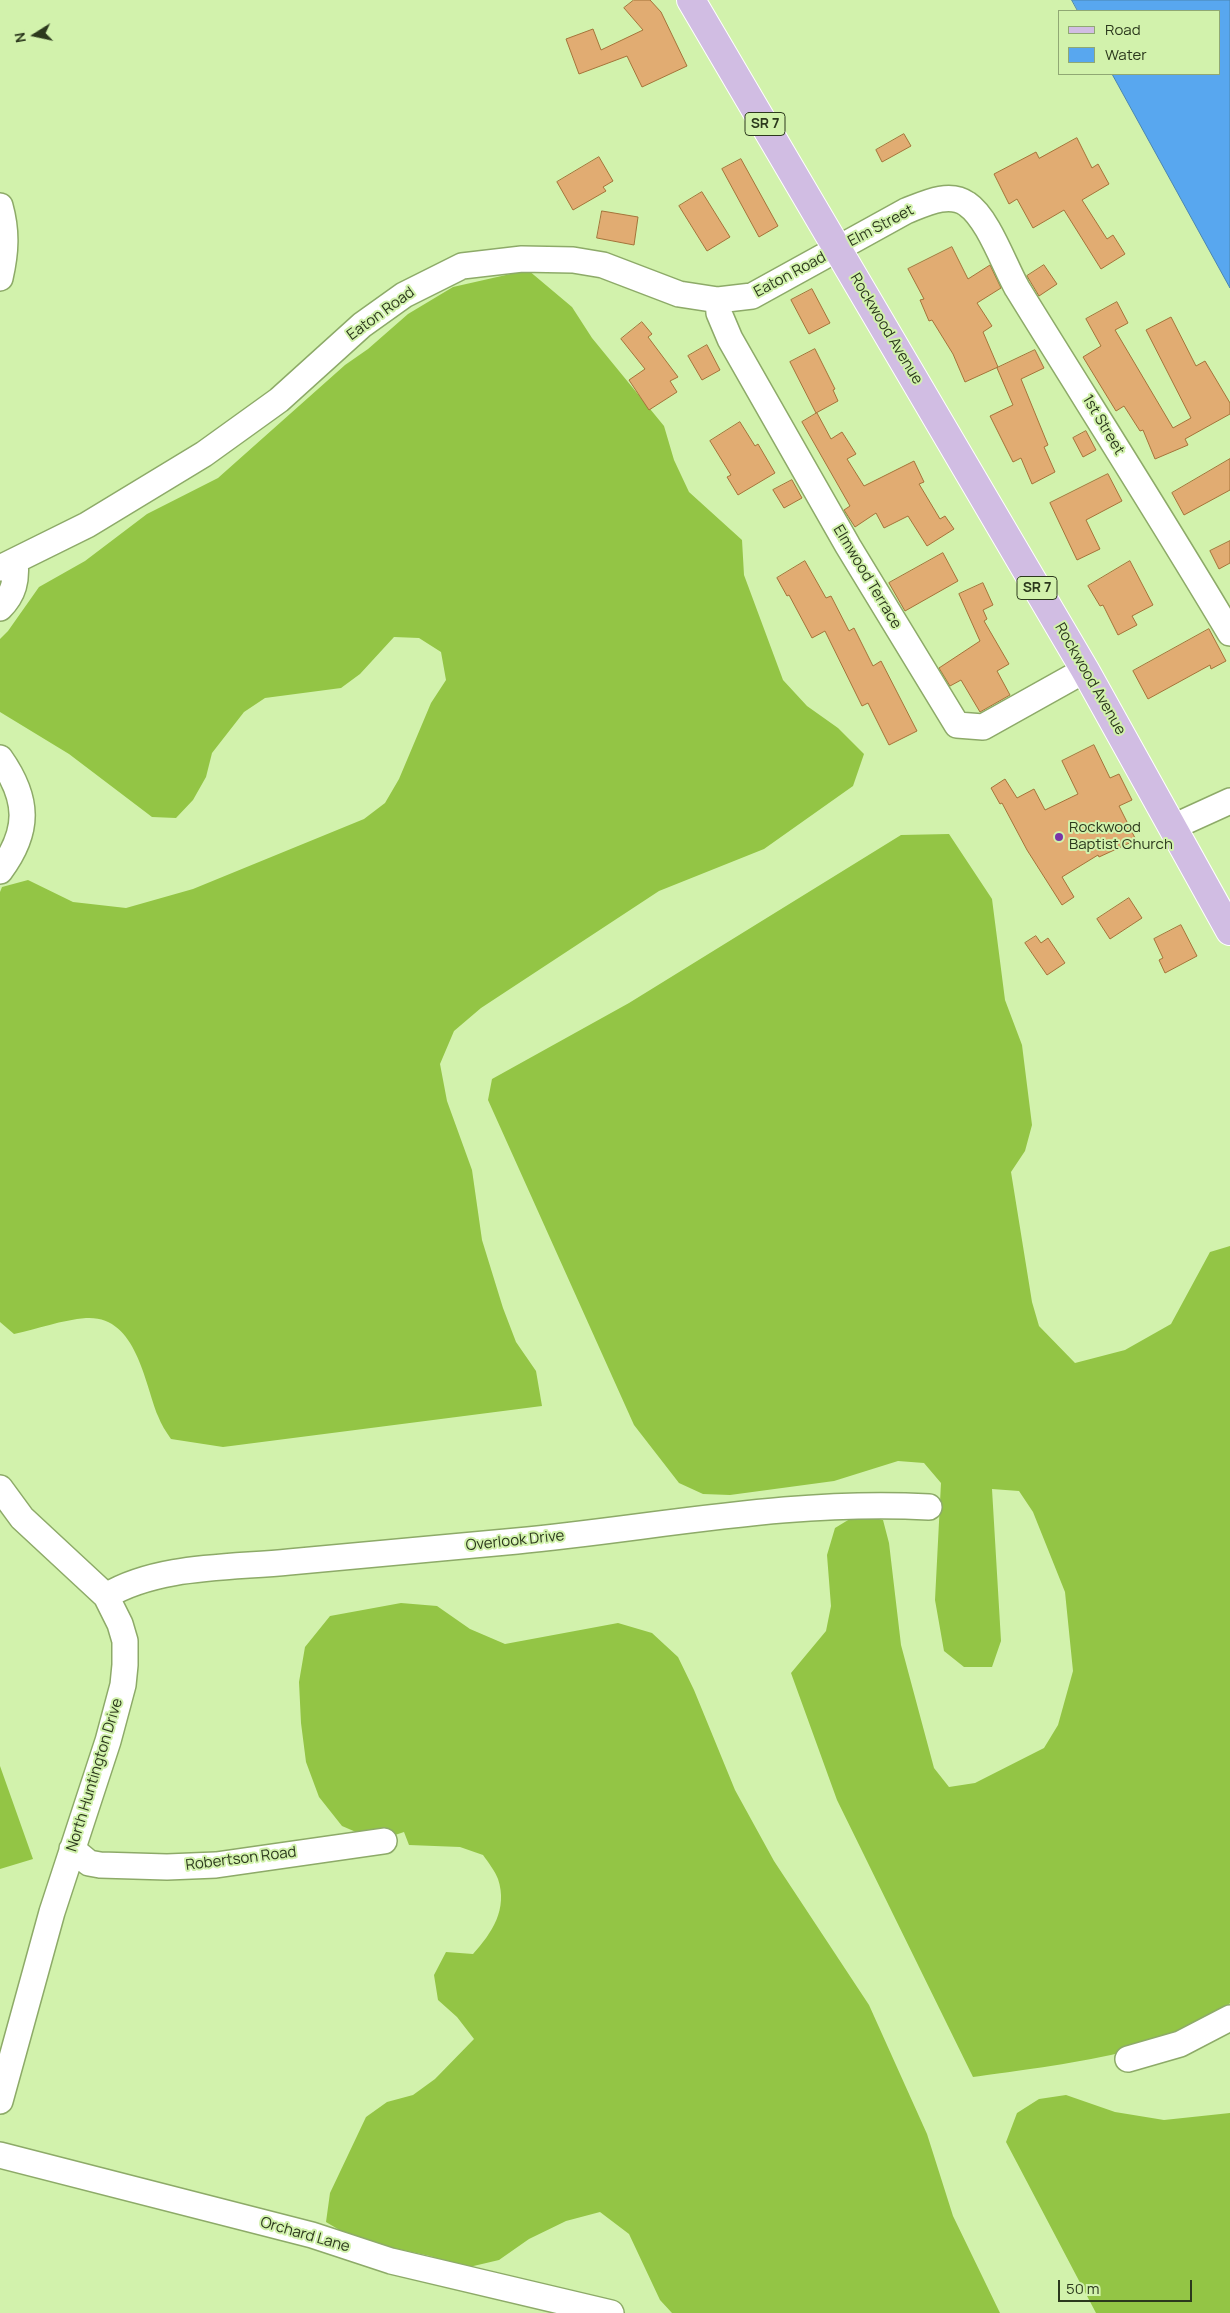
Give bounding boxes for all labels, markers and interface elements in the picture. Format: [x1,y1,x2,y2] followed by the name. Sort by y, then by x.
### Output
[10,10,60,60] north arrow
[1058,10,1220,75] legend
[1105,19,1141,40] text: Road
[10,31,30,44] text: N
[1105,44,1147,65] text: Water
[745,112,785,136] road number: SR 7
[845,201,917,251] street label: Elm Street
[751,249,829,301] street label: Eaton Road
[846,270,926,388] street label: Rockwood Avenue
[344,284,418,344] street label: Eaton Road
[1078,392,1128,458] street label: 1st Street
[829,522,905,632] street label: Elmwood Terrace
[1017,576,1057,600] road number: SR 7
[1051,620,1129,738] street label: Rockwood Avenue
[1069,819,1173,854] place label: Rockwood Baptist Church
[1053,831,1065,843] marker: Rockwood Baptist Church
[465,1527,565,1555] street label: Overlook Drive
[63,1696,127,1854] street label: North Huntington Drive
[185,1843,297,1875] street label: Robertson Road
[258,2214,352,2256] street label: Orchard Lane
[1060,2270,1194,2302] scale bar
[1066,2278,1100,2299] text: 50 m

